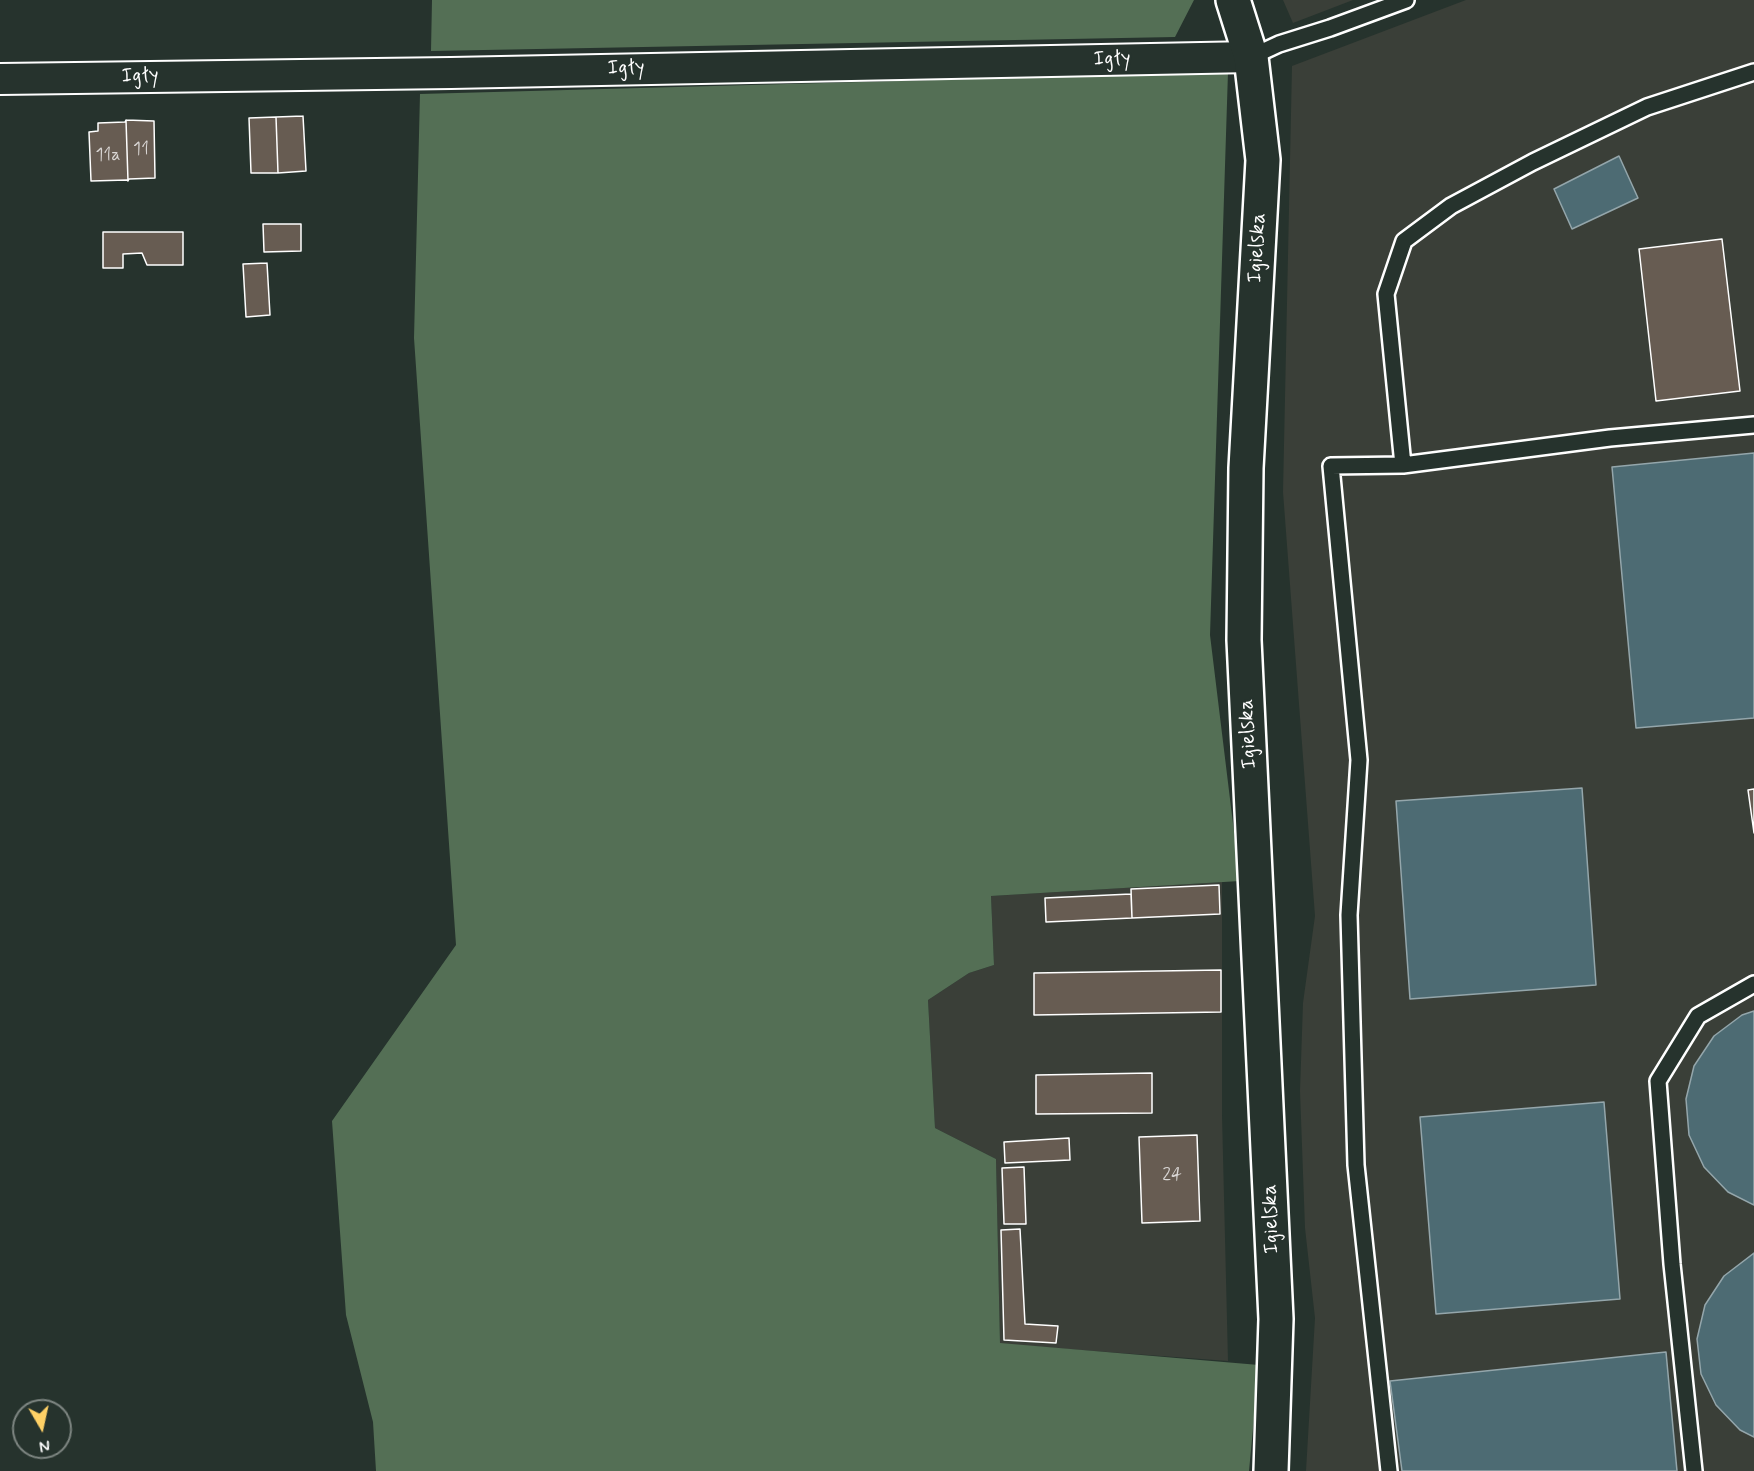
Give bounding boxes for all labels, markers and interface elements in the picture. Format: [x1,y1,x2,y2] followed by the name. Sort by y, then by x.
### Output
[1093,47,1131,73] street label: Igły
[607,56,645,82] street label: Igły
[121,64,159,90] street label: Igły
[133,139,149,161] house number: 11
[95,145,121,167] house number: 11a
[1244,212,1272,284] street label: Igielska
[1235,698,1263,770] street label: Igielska
[1162,1164,1182,1186] house number: 24
[1258,1184,1286,1254] street label: Igielska
[12,1399,72,1459] north arrow
[38,1434,51,1457] text: N

